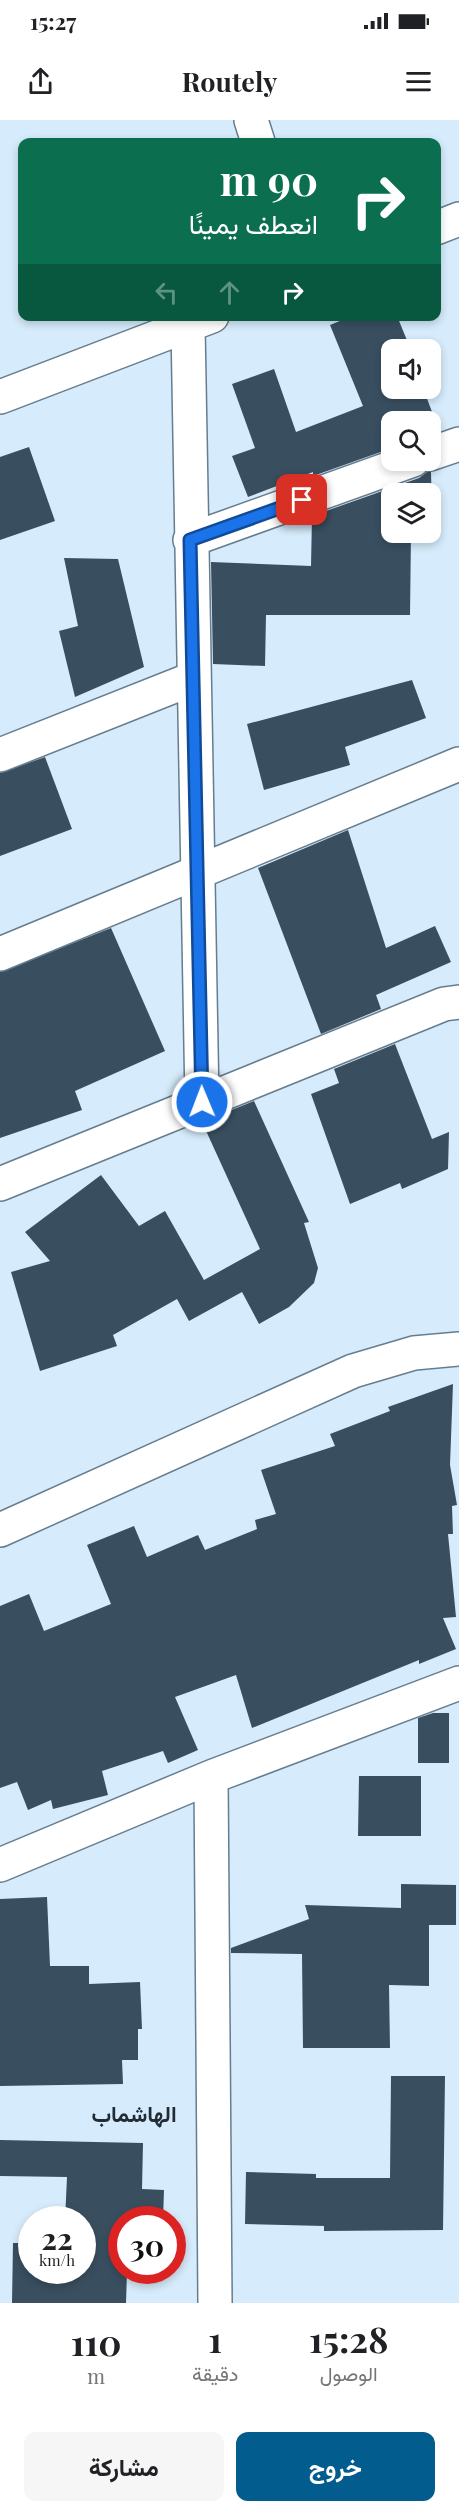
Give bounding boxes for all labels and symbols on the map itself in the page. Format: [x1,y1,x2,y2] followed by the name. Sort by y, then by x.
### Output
[276,474,327,525] pin
[170,1070,234,1134] position arrow
[91,2098,177,2128] district label: الهاشماب
[108,2206,186,2284] speed limit sign: 30

